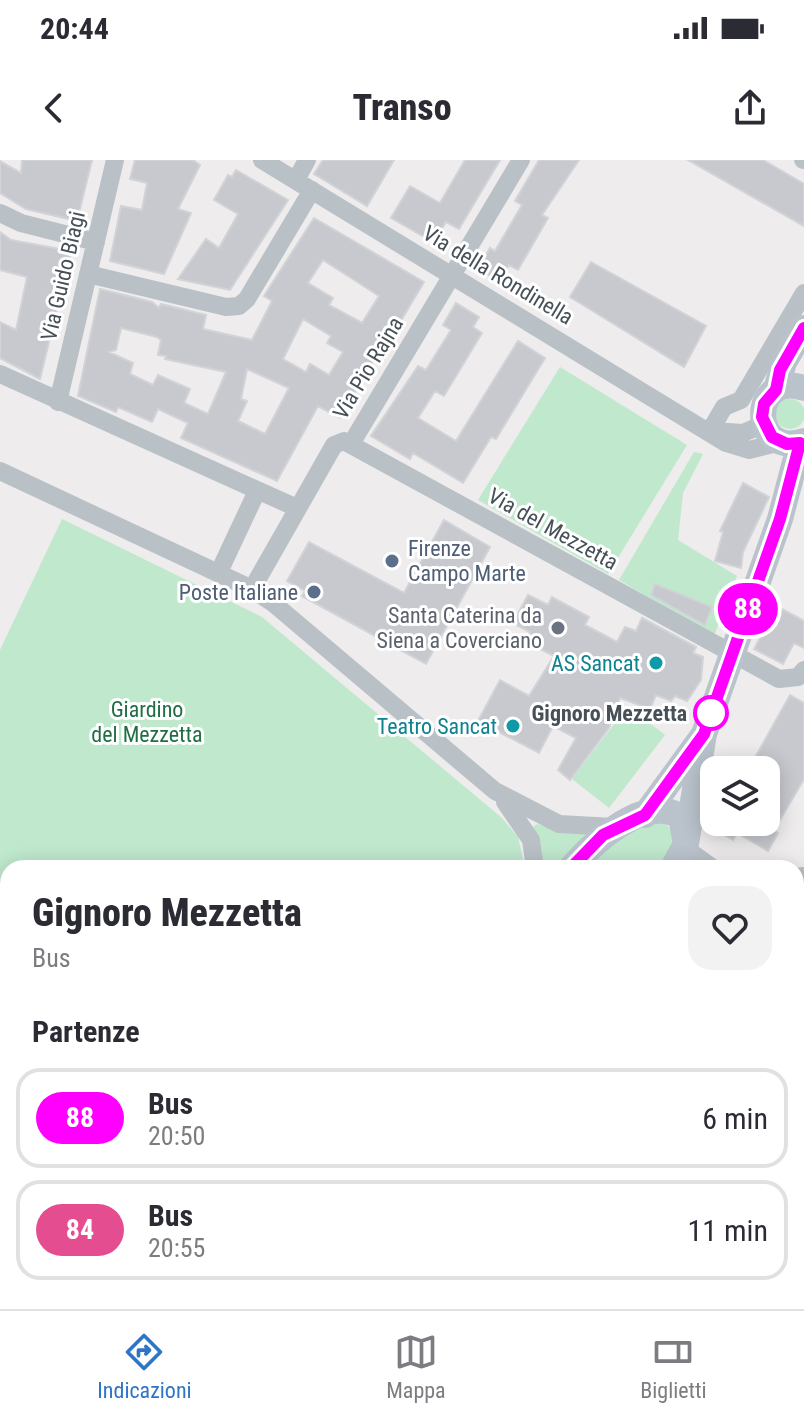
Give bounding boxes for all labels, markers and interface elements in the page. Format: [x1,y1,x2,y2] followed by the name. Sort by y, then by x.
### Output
[40,11,109,46] text: 20:44
[32,86,76,130] icon: back
[728,86,772,130] icon: share
[352,87,452,129] text: Transo
[36,209,90,343] street label: Via Guido Biagi
[418,220,578,330] street label: Via della Rondinella
[328,312,408,424] street label: Via Pio Rajna
[484,483,622,575] street label: Via del Mezzetta
[408,536,526,586] place label: Firenze Campo Marte
[383,552,401,570] marker: Firenze Campo Marte
[179,580,298,605] place label: Poste Italiane
[305,583,323,601] marker: Poste Italiane
[712,583,784,635] line badge: 88
[734,592,762,625] text: 88
[377,603,542,653] place label: Santa Caterina da Siena a Coverciano
[549,619,567,637] marker: Santa Caterina da Siena a Coverciano
[551,651,640,676] place label: AS Sancat
[647,654,665,672] marker: AS Sancat
[694,696,728,730] marker: Gignoro Mezzetta
[91,697,203,747] park label: Giardino del Mezzetta
[531,701,687,726] place label: Gignoro Mezzetta
[377,714,497,739] place label: Teatro Sancat
[504,717,522,735] marker: Teatro Sancat
[700,756,780,836] map controls
[700,756,780,836] button: layers
[688,886,772,970] button: heart
[32,891,302,935] text: Gignoro Mezzetta
[32,943,71,973] text: Bus
[32,1014,140,1049] text: Partenze
[148,1086,193,1121] text: Bus
[66,1101,94,1134] text: 88
[702,1101,768,1136] text: 6 min
[148,1121,205,1151] text: 20:50
[148,1198,193,1233] text: Bus
[66,1213,94,1246] text: 84
[687,1213,768,1248] text: 11 min
[148,1233,205,1263] text: 20:55
[97,1330,192,1403] tab: Indicazioni
[386,1330,446,1403] tab: Mappa
[640,1330,707,1403] tab: Biglietti

